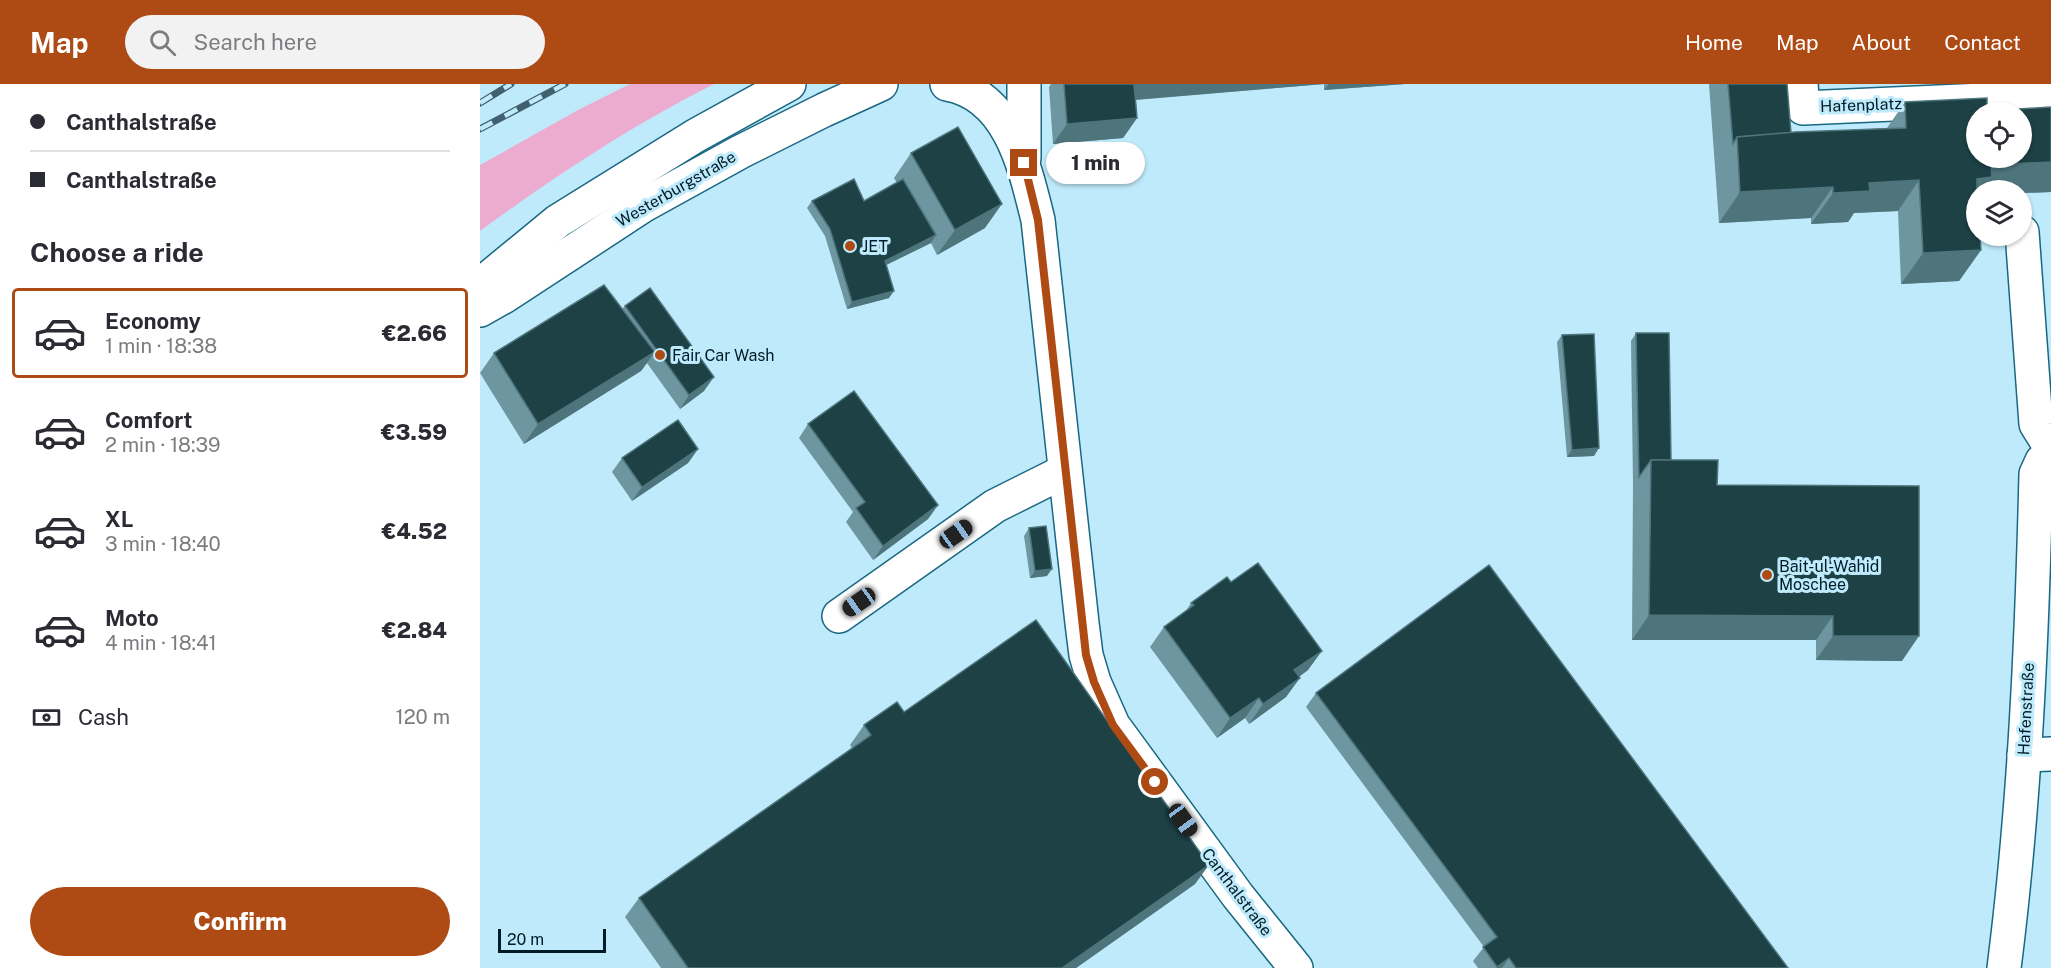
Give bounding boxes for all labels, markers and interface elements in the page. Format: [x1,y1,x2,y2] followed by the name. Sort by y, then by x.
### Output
[125,15,545,69] search box
[30,26,89,59] text: Map
[146,26,179,59] icon: search
[194,29,317,55] text: Search here
[1685,30,1743,55] text: Home
[1776,30,1819,55] text: Map
[1852,30,1911,55] text: About
[1944,30,2021,55] text: Contact
[1820,94,1903,116] street label: Hafenplatz
[1966,102,2032,246] map controls
[1966,102,2032,168] button: locate
[66,109,217,135] text: Canthalstraße
[1045,142,1144,184] callout: 1 min
[613,147,739,231] street label: Westerburgstraße
[1010,149,1037,176] route end
[1071,151,1120,175] text: 1 min
[66,167,217,193] text: Canthalstraße
[1966,180,2032,246] button: layers
[30,236,204,268] text: Choose a ride
[862,237,888,256] place label: JET
[843,239,857,253] marker: JET
[33,306,87,360] icon: car
[105,308,201,334] text: Economy
[382,320,447,346] text: €2.66
[105,334,217,358] text: 1 min · 18:38
[672,346,775,365] place label: Fair Car Wash
[653,348,667,362] marker: Fair Car Wash
[33,405,87,459] icon: car
[105,407,192,433] text: Comfort
[381,419,447,445] text: €3.59
[105,433,220,457] text: 2 min · 18:39
[33,504,87,558] icon: car
[105,506,133,532] text: XL
[936,516,976,552] car
[381,518,447,544] text: €4.52
[105,532,221,556] text: 3 min · 18:40
[1779,557,1879,594] place label: Bait-ul-Wahid Moschee
[1760,568,1774,582] marker: Bait-ul-Wahid Moschee
[839,584,879,620] car
[33,603,87,657] icon: car
[105,605,159,631] text: Moto
[382,617,447,643] text: €2.84
[105,631,217,655] text: 4 min · 18:41
[2014,662,2038,756] street label: Hafenstraße
[30,701,63,734] icon: cash
[78,704,129,730] text: Cash
[396,705,450,729] text: 120 m
[1141,768,1168,795] route start
[1165,800,1201,840] car
[1198,844,1276,940] street label: Canthalstraße
[30,887,450,956] button: Confirm
[498,926,606,954] scale bar
[507,930,544,949] text: 20 m

